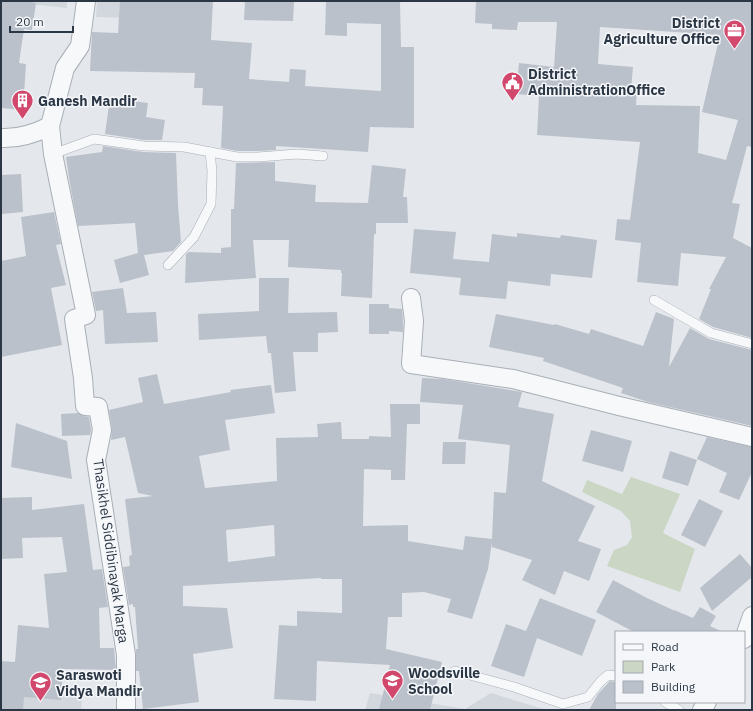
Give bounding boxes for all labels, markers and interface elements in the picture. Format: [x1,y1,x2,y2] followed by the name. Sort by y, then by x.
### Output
[10,8,73,34] scale bar
[16,14,44,29] text: 20 m
[604,14,720,48] place label: District Agriculture Office
[722,18,748,51] office icon: District Agriculture Office
[528,65,666,99] place label: District AdministrationOffice
[499,69,525,102] public building icon: District AdministrationOffice
[9,88,35,121] building icon: Ganesh Mandir
[38,92,137,110] place label: Ganesh Mandir
[89,458,133,645] street label: Thasikhel Siddibinayak Marga
[615,631,745,703] legend
[651,639,679,654] text: Road
[651,659,676,674] text: Park
[408,664,480,698] place label: Woodsville School
[56,666,142,700] place label: Saraswoti Vidya Mandir
[380,668,406,701] school or university icon: Woodsville School
[28,670,54,703] school or university icon: Saraswoti Vidya Mandir
[651,679,696,694] text: Building

